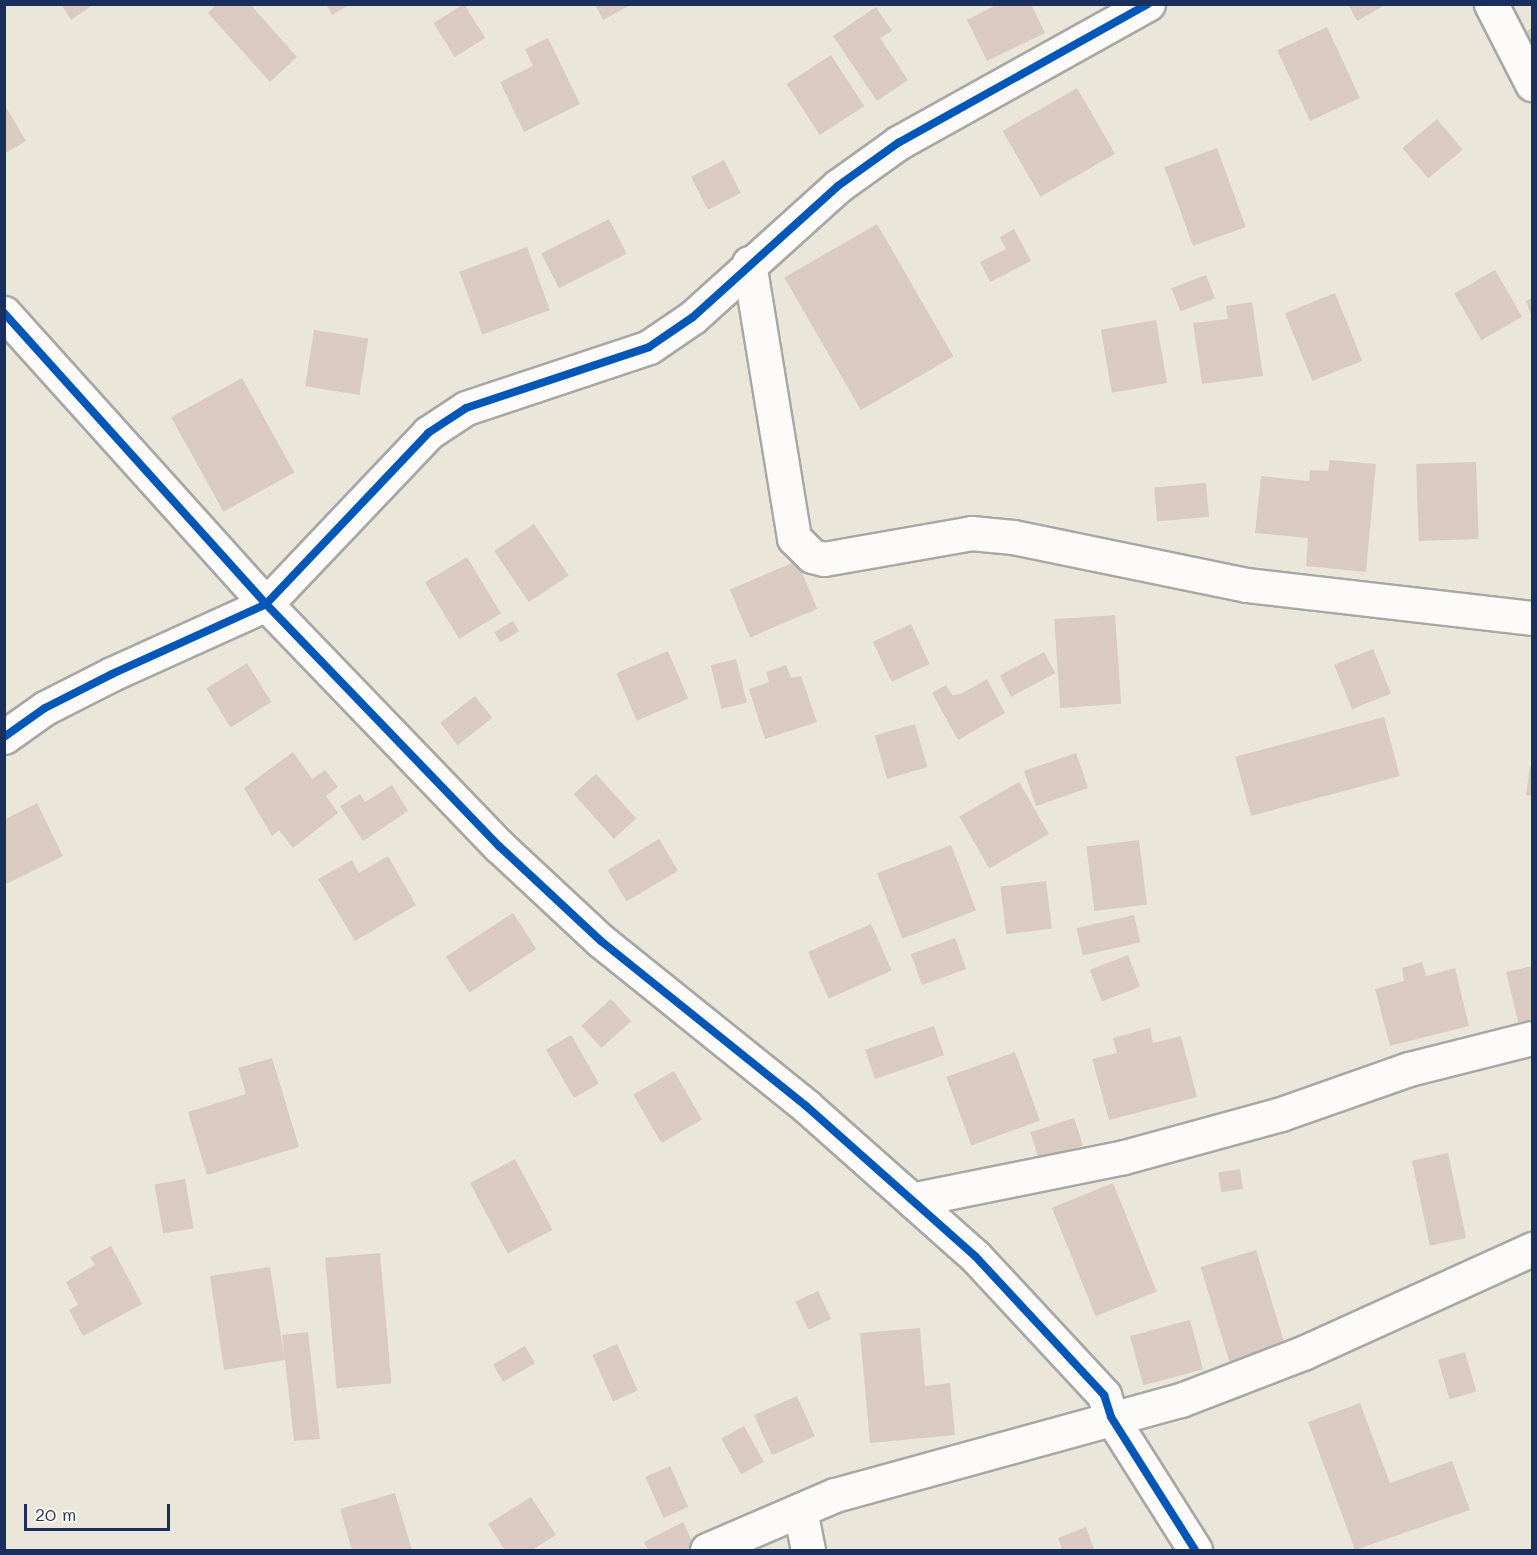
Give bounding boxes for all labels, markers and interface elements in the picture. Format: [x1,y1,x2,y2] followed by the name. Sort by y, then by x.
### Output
[27,1492,172,1530] scale bar
[35,1502,76,1526] text: 20 m

